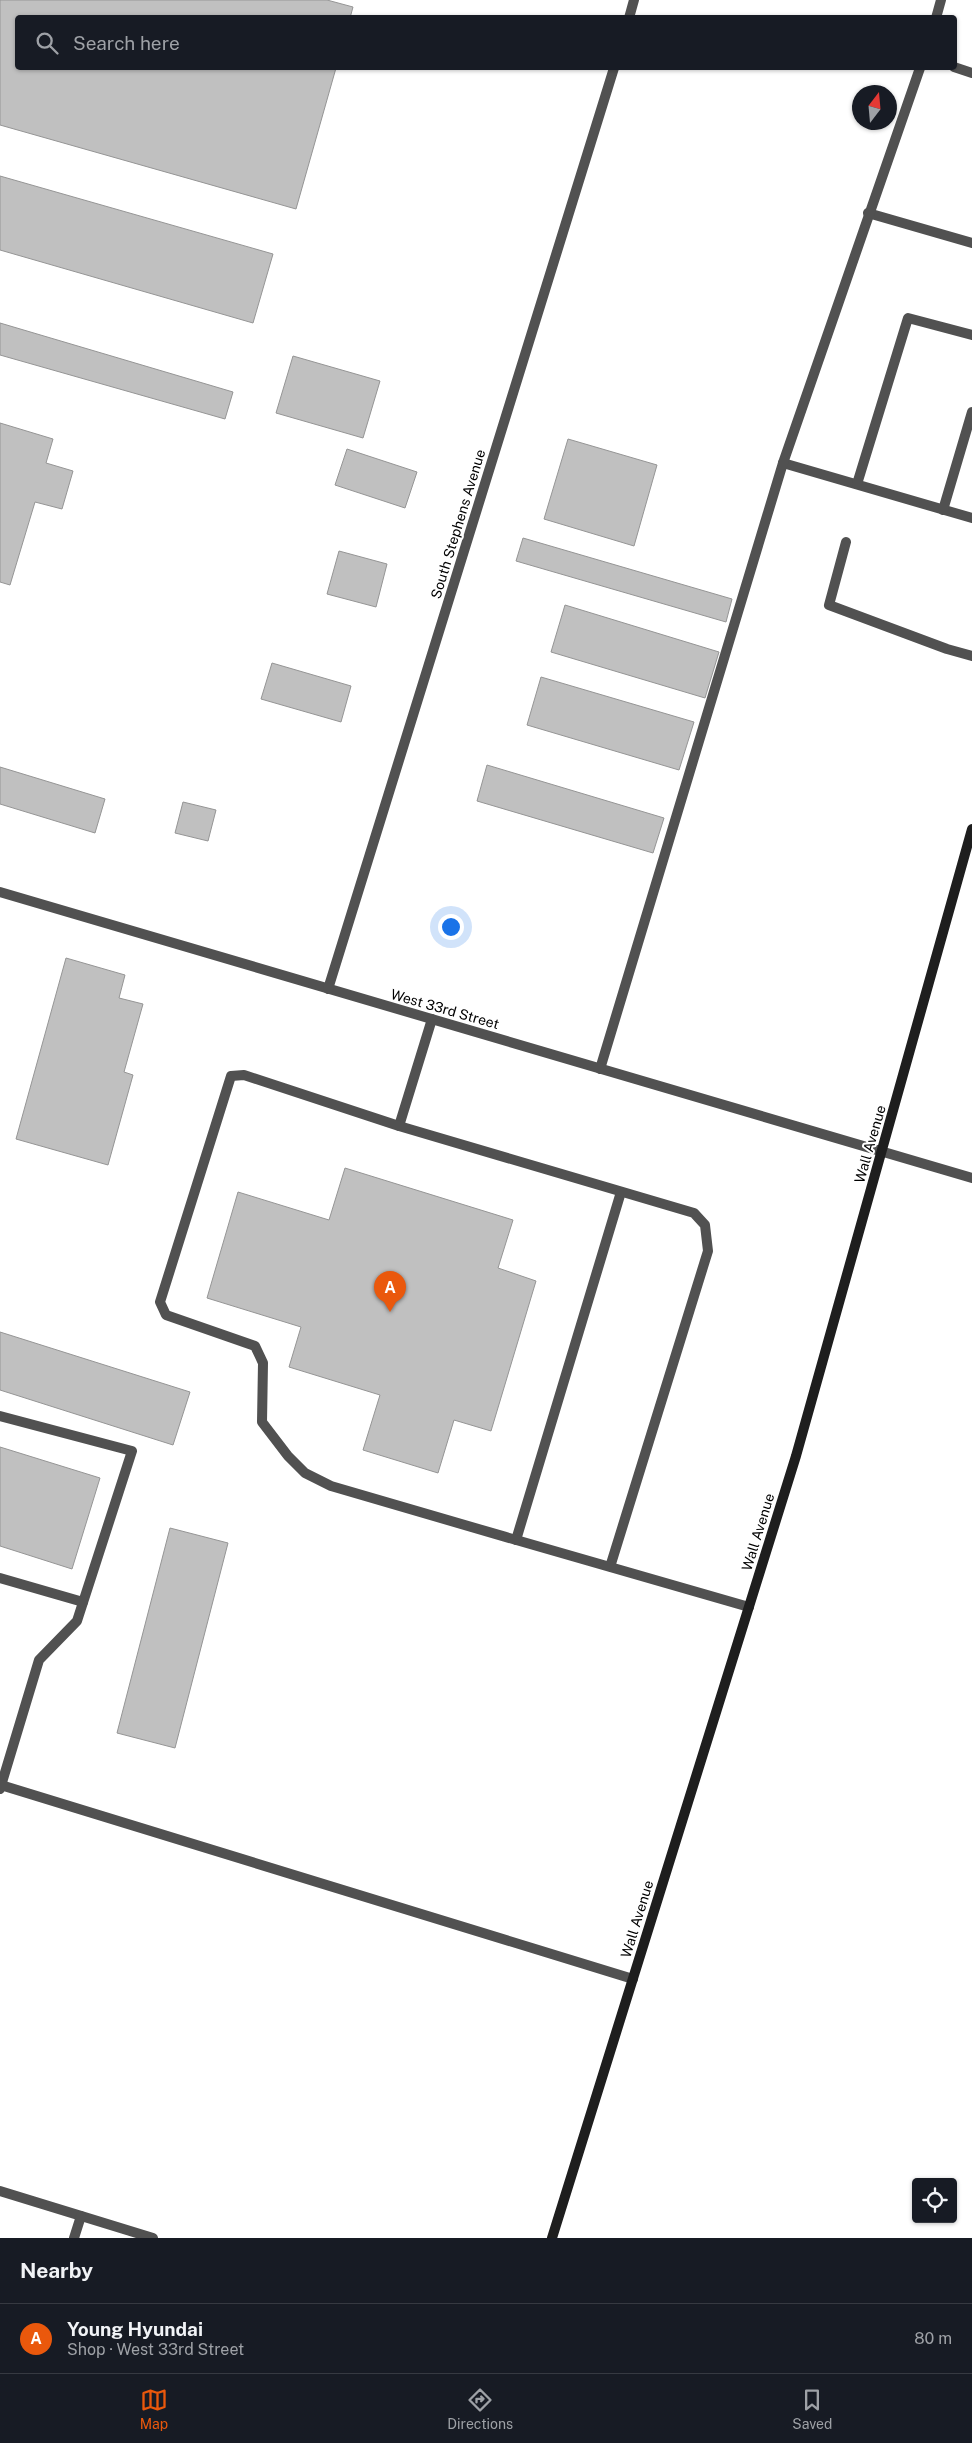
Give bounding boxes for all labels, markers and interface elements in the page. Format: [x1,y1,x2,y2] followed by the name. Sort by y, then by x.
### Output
[15,15,957,70] search box
[33,29,61,57] icon: search
[73,32,180,54] text: Search here
[852,85,897,130] north arrow
[428,447,488,601] street label: South Stephens Avenue
[438,914,464,940] your location
[389,986,501,1032] street label: West 33rd Street
[851,1103,889,1185] street label: Wall Avenue
[374,1271,406,1312] pin: A
[739,1491,777,1573] street label: Wall Avenue
[618,1878,656,1960] street label: Wall Avenue
[912,2178,957,2223] map controls
[912,2178,957,2223] button: locate
[20,2258,93,2283] text: Nearby
[67,2318,203,2340] text: Young Hyundai
[30,2329,42,2348] text: A
[914,2329,952,2348] text: 80 m
[67,2340,244,2359] text: Shop · West 33rd Street
[140,2386,168,2432] tab: Map
[447,2386,513,2432] tab: Directions
[792,2386,832,2432] tab: Saved

